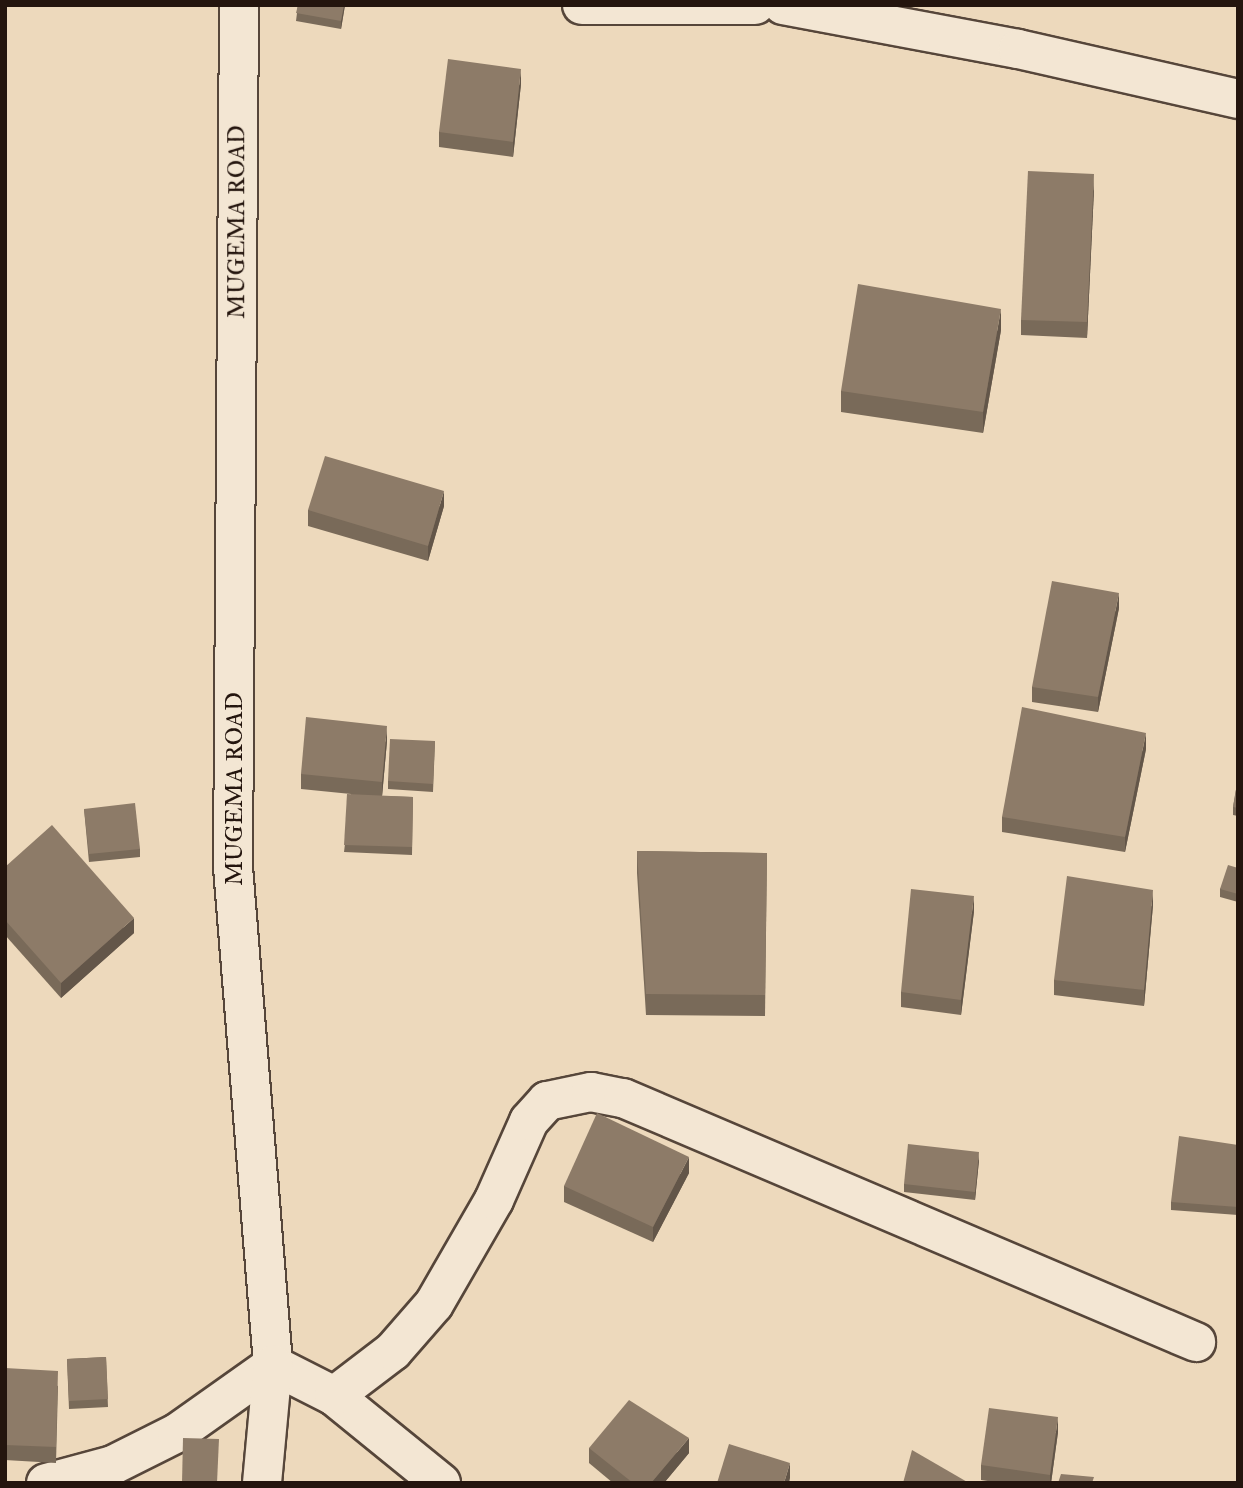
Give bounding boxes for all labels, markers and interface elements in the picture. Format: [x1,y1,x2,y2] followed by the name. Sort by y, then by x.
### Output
[223,125,251,319] street label: MUGEMA ROAD
[221,692,249,886] street label: MUGEMA ROAD

